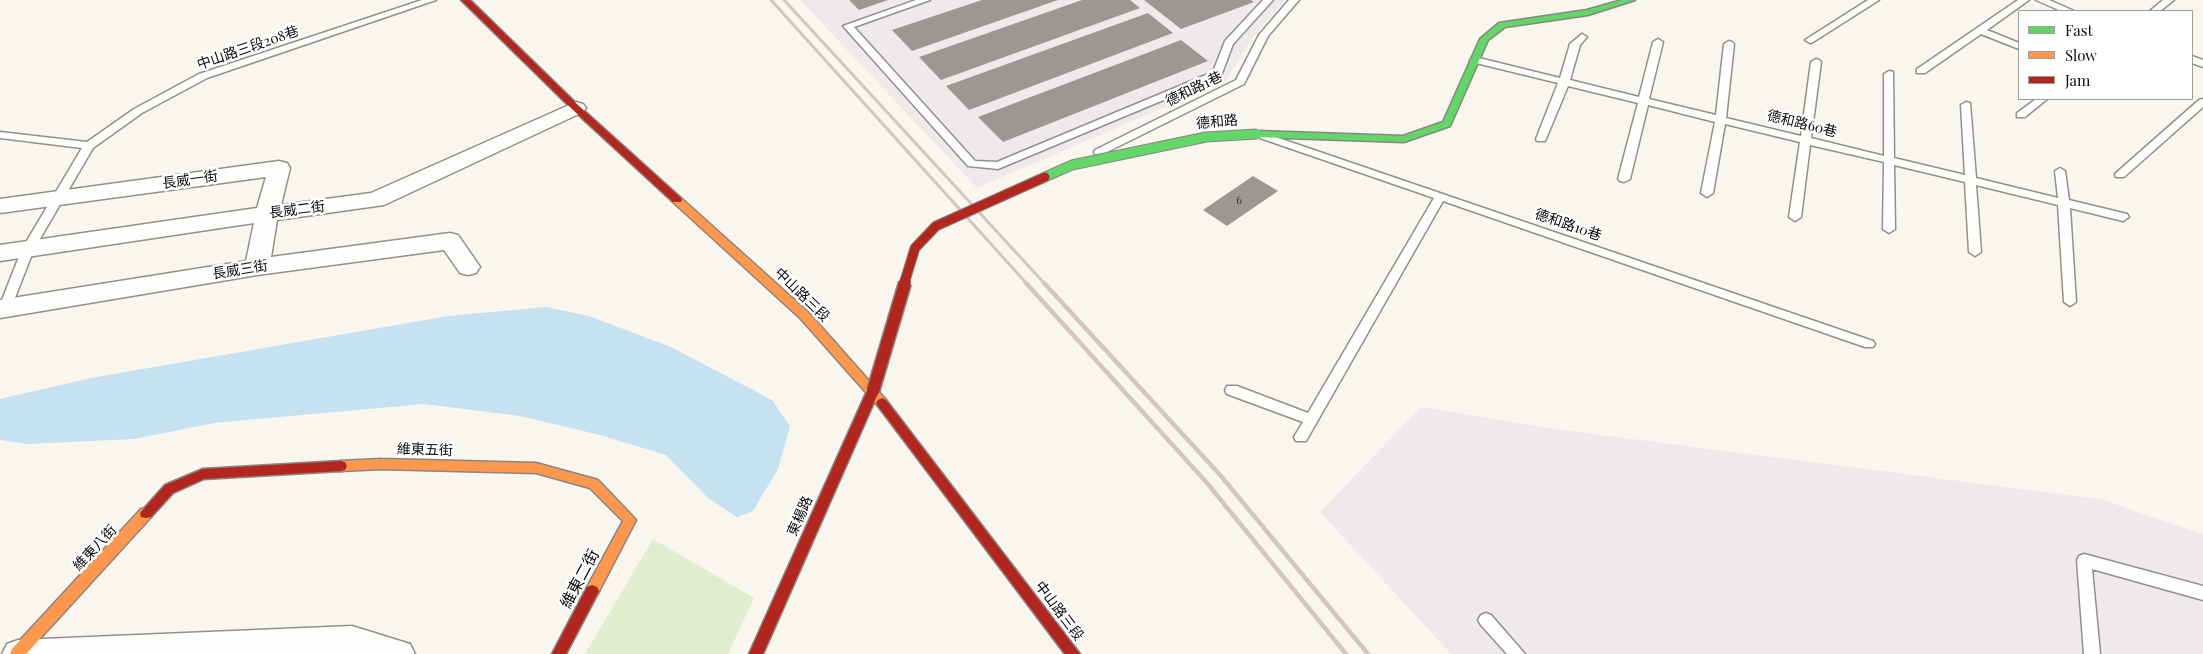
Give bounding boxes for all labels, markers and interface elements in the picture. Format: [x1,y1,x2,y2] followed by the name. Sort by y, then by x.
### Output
[2018,10,2193,100] legend
[2065,20,2093,40] text: Fast
[195,23,301,73] street label: 中山路三段208巷
[2065,45,2097,65] text: Slow
[1163,68,1225,110] street label: 德和路1巷
[2065,70,2090,90] text: Jam
[1765,107,1839,141] street label: 德和路60巷
[1195,112,1239,132] street label: 德和路
[161,168,219,192] street label: 長威一街
[1236,194,1242,208] house number: 6
[268,198,326,222] street label: 長威二街
[1532,206,1604,244] street label: 德和路10巷
[211,257,269,283] street label: 長威三街
[771,265,833,325] street label: 中山路三段
[397,441,453,459] street label: 維東五街
[784,493,816,539] street label: 東楊路
[70,522,120,574] street label: 維東八街
[557,546,603,612] street label: 維東二街
[1031,578,1087,644] street label: 中山路三段

